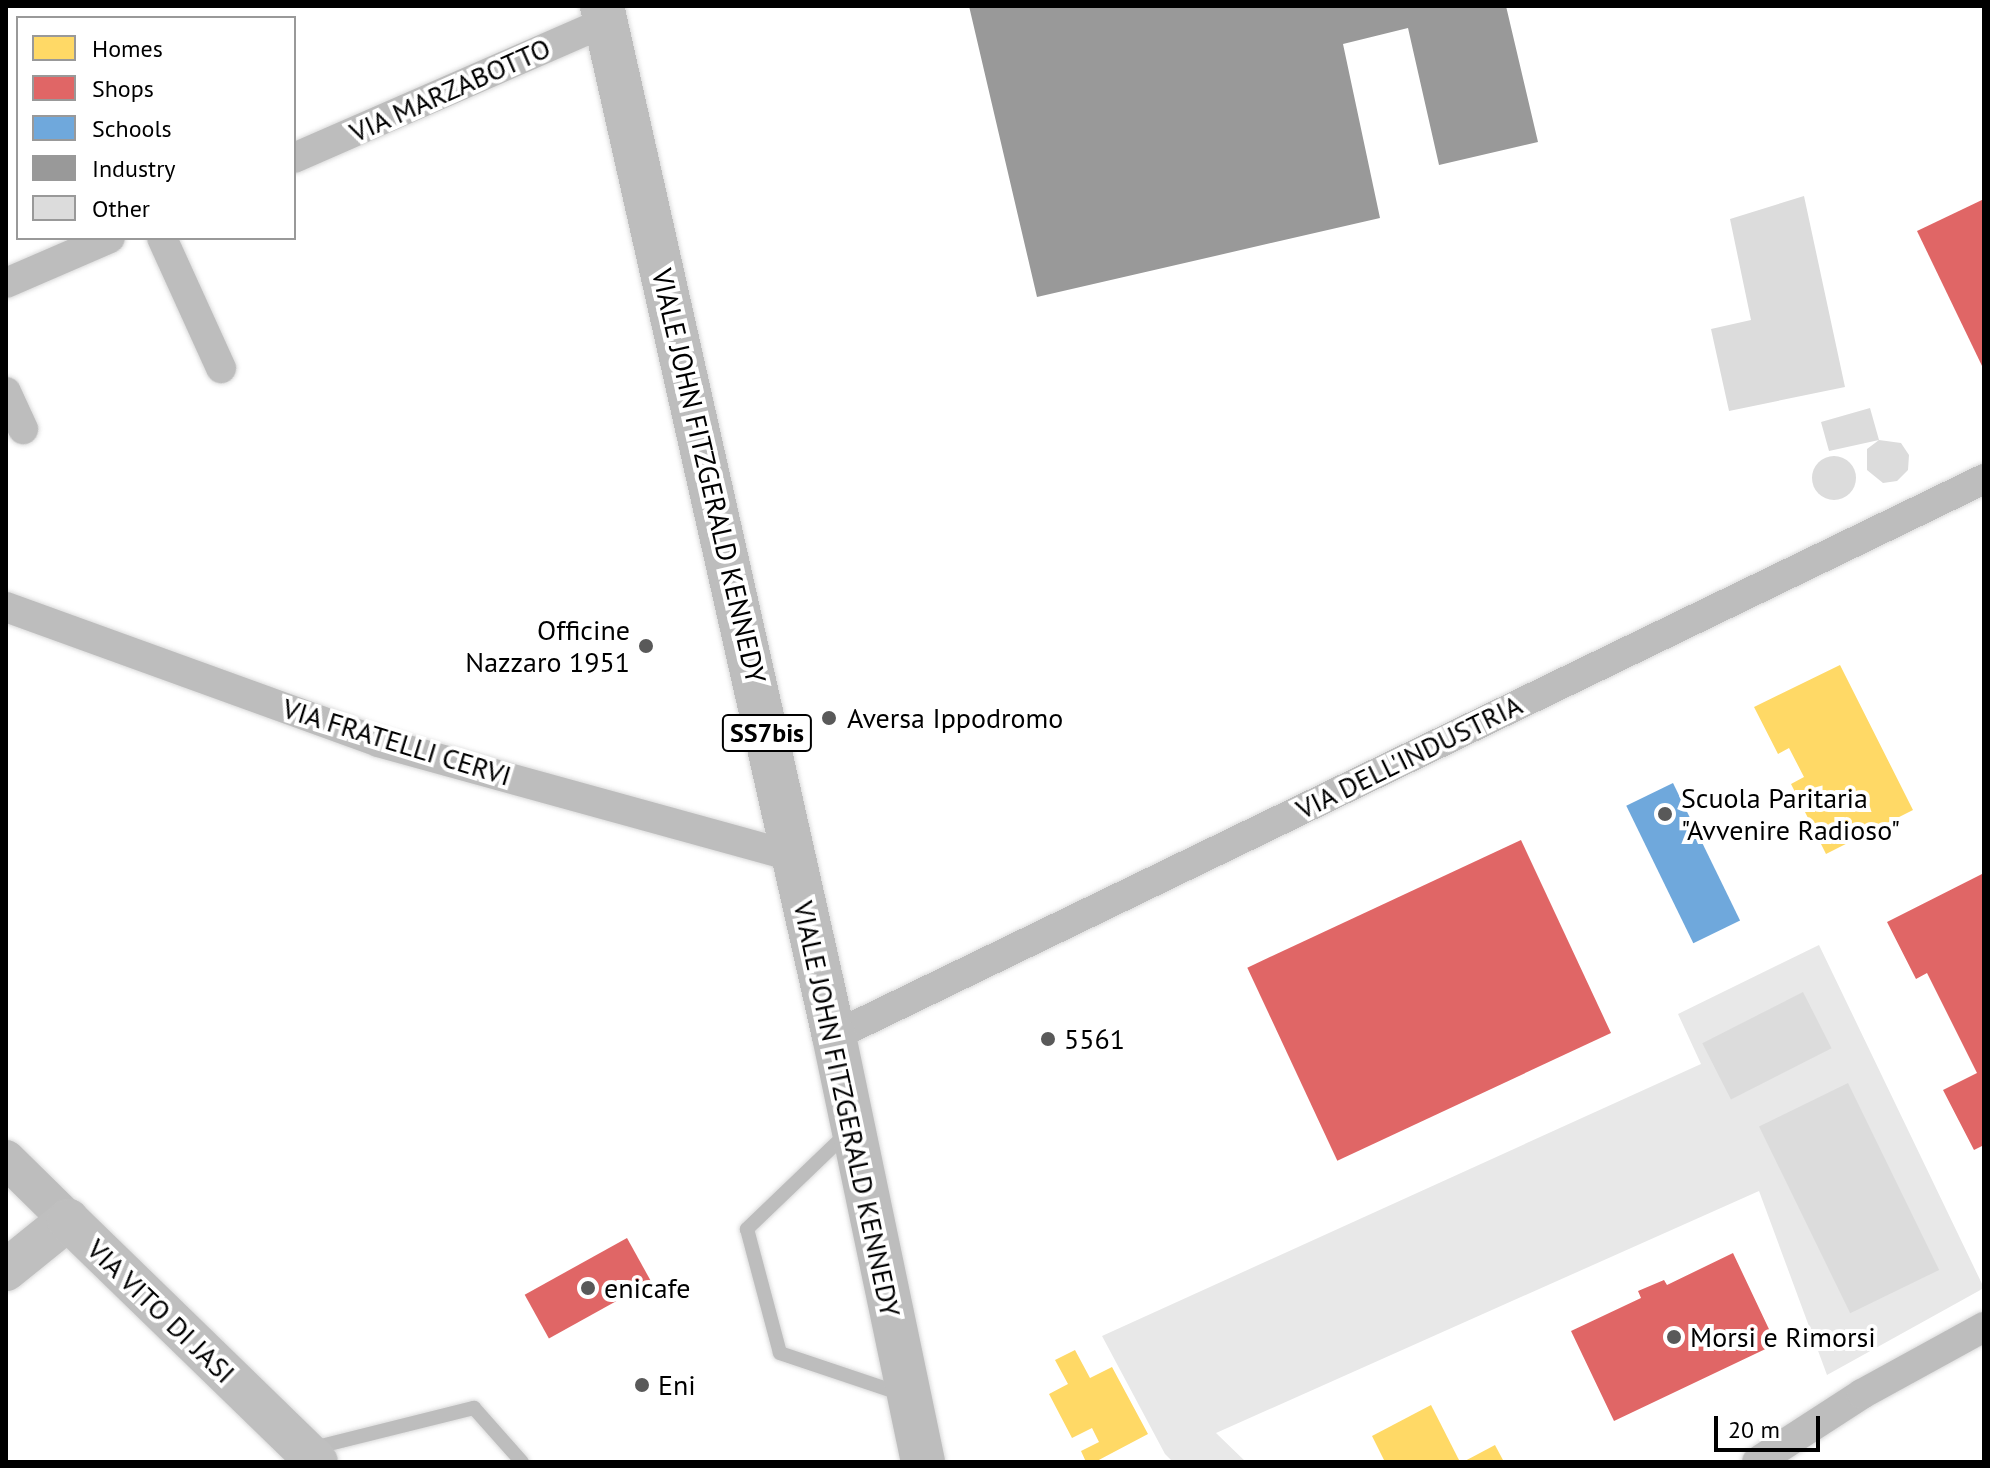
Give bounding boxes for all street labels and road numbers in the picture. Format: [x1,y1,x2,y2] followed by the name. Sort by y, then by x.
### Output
[344,30,556,150] street label: VIA MARZABOTTO
[645,266,773,686] street label: VIALE JOHN FITZGERALD KENNEDY
[1290,688,1528,826] street label: VIA DELL'INDUSTRIA
[278,691,516,793] street label: VIA FRATELLI CERVI
[721,711,813,755] road number: SS7bis
[786,898,908,1320] street label: VIALE JOHN FITZGERALD KENNEDY
[79,1231,243,1391] street label: VIA VITO DI JASI

